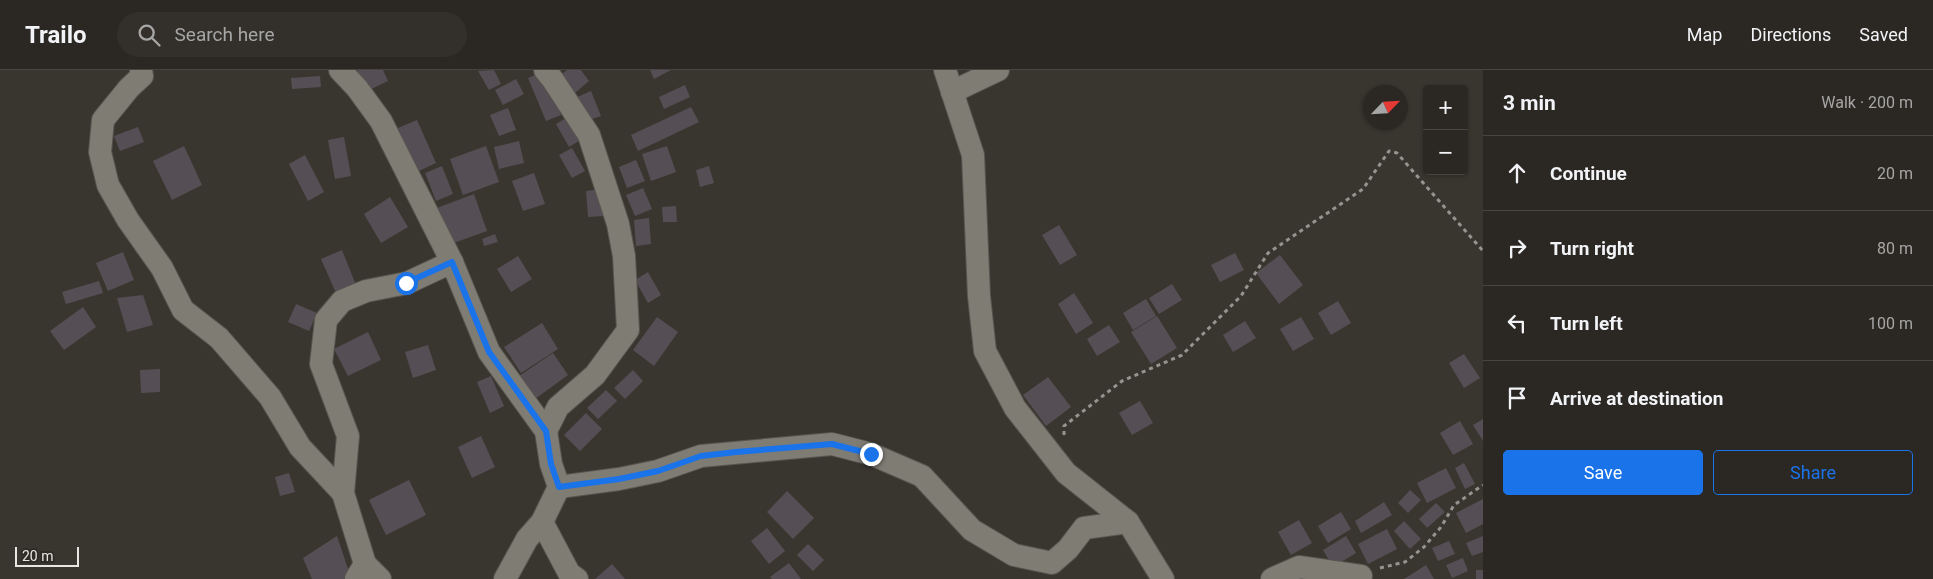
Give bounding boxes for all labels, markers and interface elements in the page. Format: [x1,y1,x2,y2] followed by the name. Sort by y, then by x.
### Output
[117,12,467,57] search box
[25,21,87,49] text: Trailo
[135,21,163,49] icon: search
[175,23,275,46] text: Search here
[1687,24,1722,45] text: Map
[1750,24,1831,45] text: Directions
[1859,24,1908,45] text: Saved
[1363,85,1408,130] north arrow
[1423,85,1468,175] map controls
[1423,85,1468,130] button: +
[1503,91,1556,115] text: 3 min
[1821,93,1913,112] text: Walk · 200 m
[1423,130,1468,175] button: −
[1503,159,1531,187] icon: ahead
[1550,162,1627,185] text: Continue
[1877,164,1913,183] text: 20 m
[1503,234,1531,262] icon: right
[1550,237,1634,260] text: Turn right
[1877,239,1913,258] text: 80 m
[395,272,418,295] route start
[1503,309,1531,337] icon: left
[1550,312,1623,335] text: Turn left
[1868,314,1913,333] text: 100 m
[1503,384,1531,412] icon: arrive
[1550,387,1723,410] text: Arrive at destination
[860,443,883,466] route end
[1503,450,1703,495] button: Save
[1713,450,1913,495] button: Share
[15,544,79,567] scale bar
[22,548,54,564] text: 20 m

